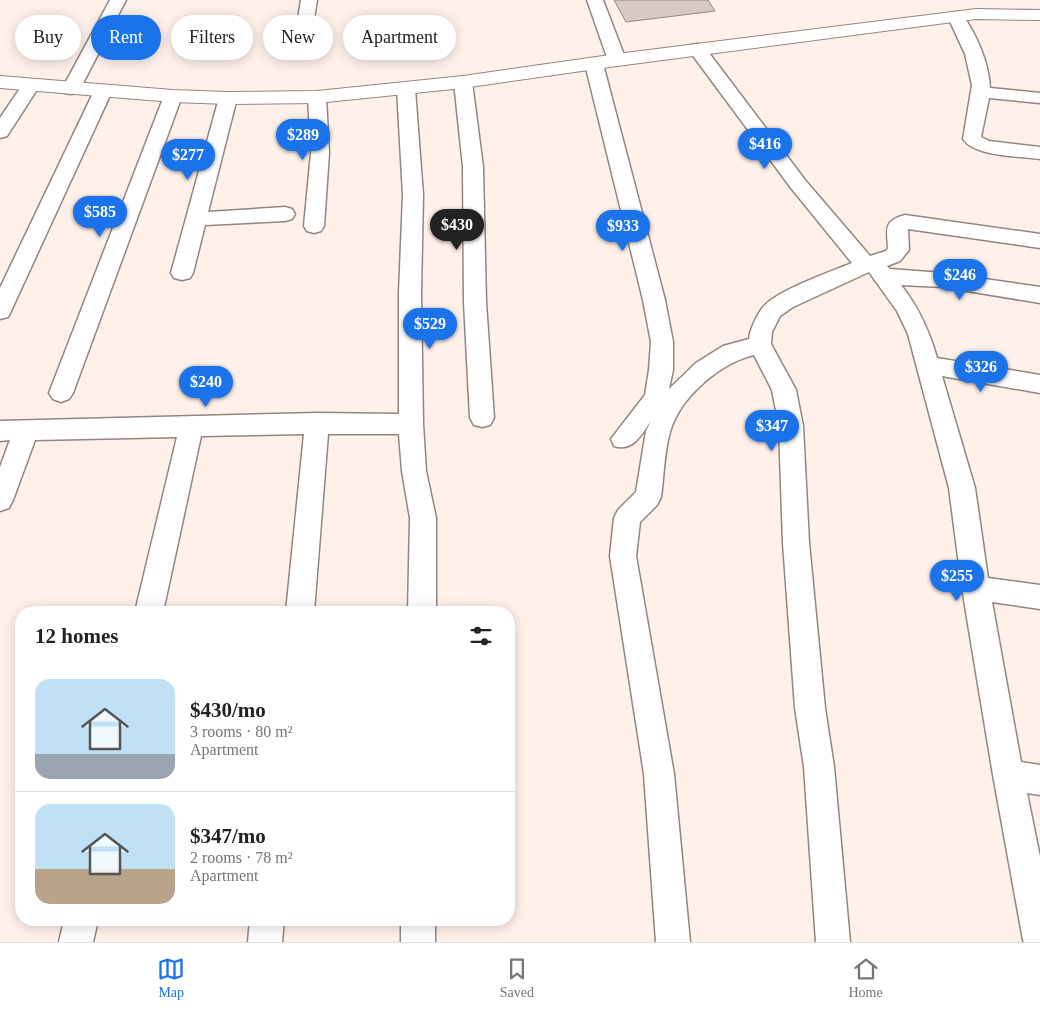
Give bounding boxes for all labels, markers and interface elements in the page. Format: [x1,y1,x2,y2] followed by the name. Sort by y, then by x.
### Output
[15,15,81,60] chip: Buy
[91,15,161,60] chip: Rent
[171,15,253,60] chip: Filters
[263,15,333,60] chip: New
[343,15,456,60] chip: Apartment
[273,119,333,161] pin: $289
[287,126,319,143] text: $289
[735,128,795,170] pin: $416
[749,135,781,152] text: $416
[158,138,218,181] pin: $277
[172,146,204,163] text: $277
[70,196,130,238] pin: $585
[84,203,116,220] text: $585
[427,208,487,251] pin: $430
[593,210,653,252] pin: $933
[441,216,473,233] text: $430
[607,217,639,234] text: $933
[930,258,990,301] pin: $246
[944,266,976,283] text: $246
[400,308,460,350] pin: $529
[414,315,446,332] text: $529
[951,350,1011,393] pin: $326
[965,358,997,375] text: $326
[176,366,236,408] pin: $240
[190,373,222,390] text: $240
[742,410,802,452] pin: $347
[756,417,788,434] text: $347
[927,560,987,602] pin: $255
[941,567,973,584] text: $255
[467,622,495,650] icon: filters
[35,624,118,648] text: 12 homes
[190,698,266,722] text: $430/mo
[75,699,135,759] icon: home
[190,723,293,740] text: 3 rooms · 80 m²
[190,741,258,758] text: Apartment
[75,824,135,884] icon: home
[190,824,266,848] text: $347/mo
[190,849,293,866] text: 2 rooms · 78 m²
[190,867,258,884] text: Apartment
[157,955,185,1001] tab: Map
[500,955,534,1001] tab: Saved
[849,955,883,1001] tab: Home

